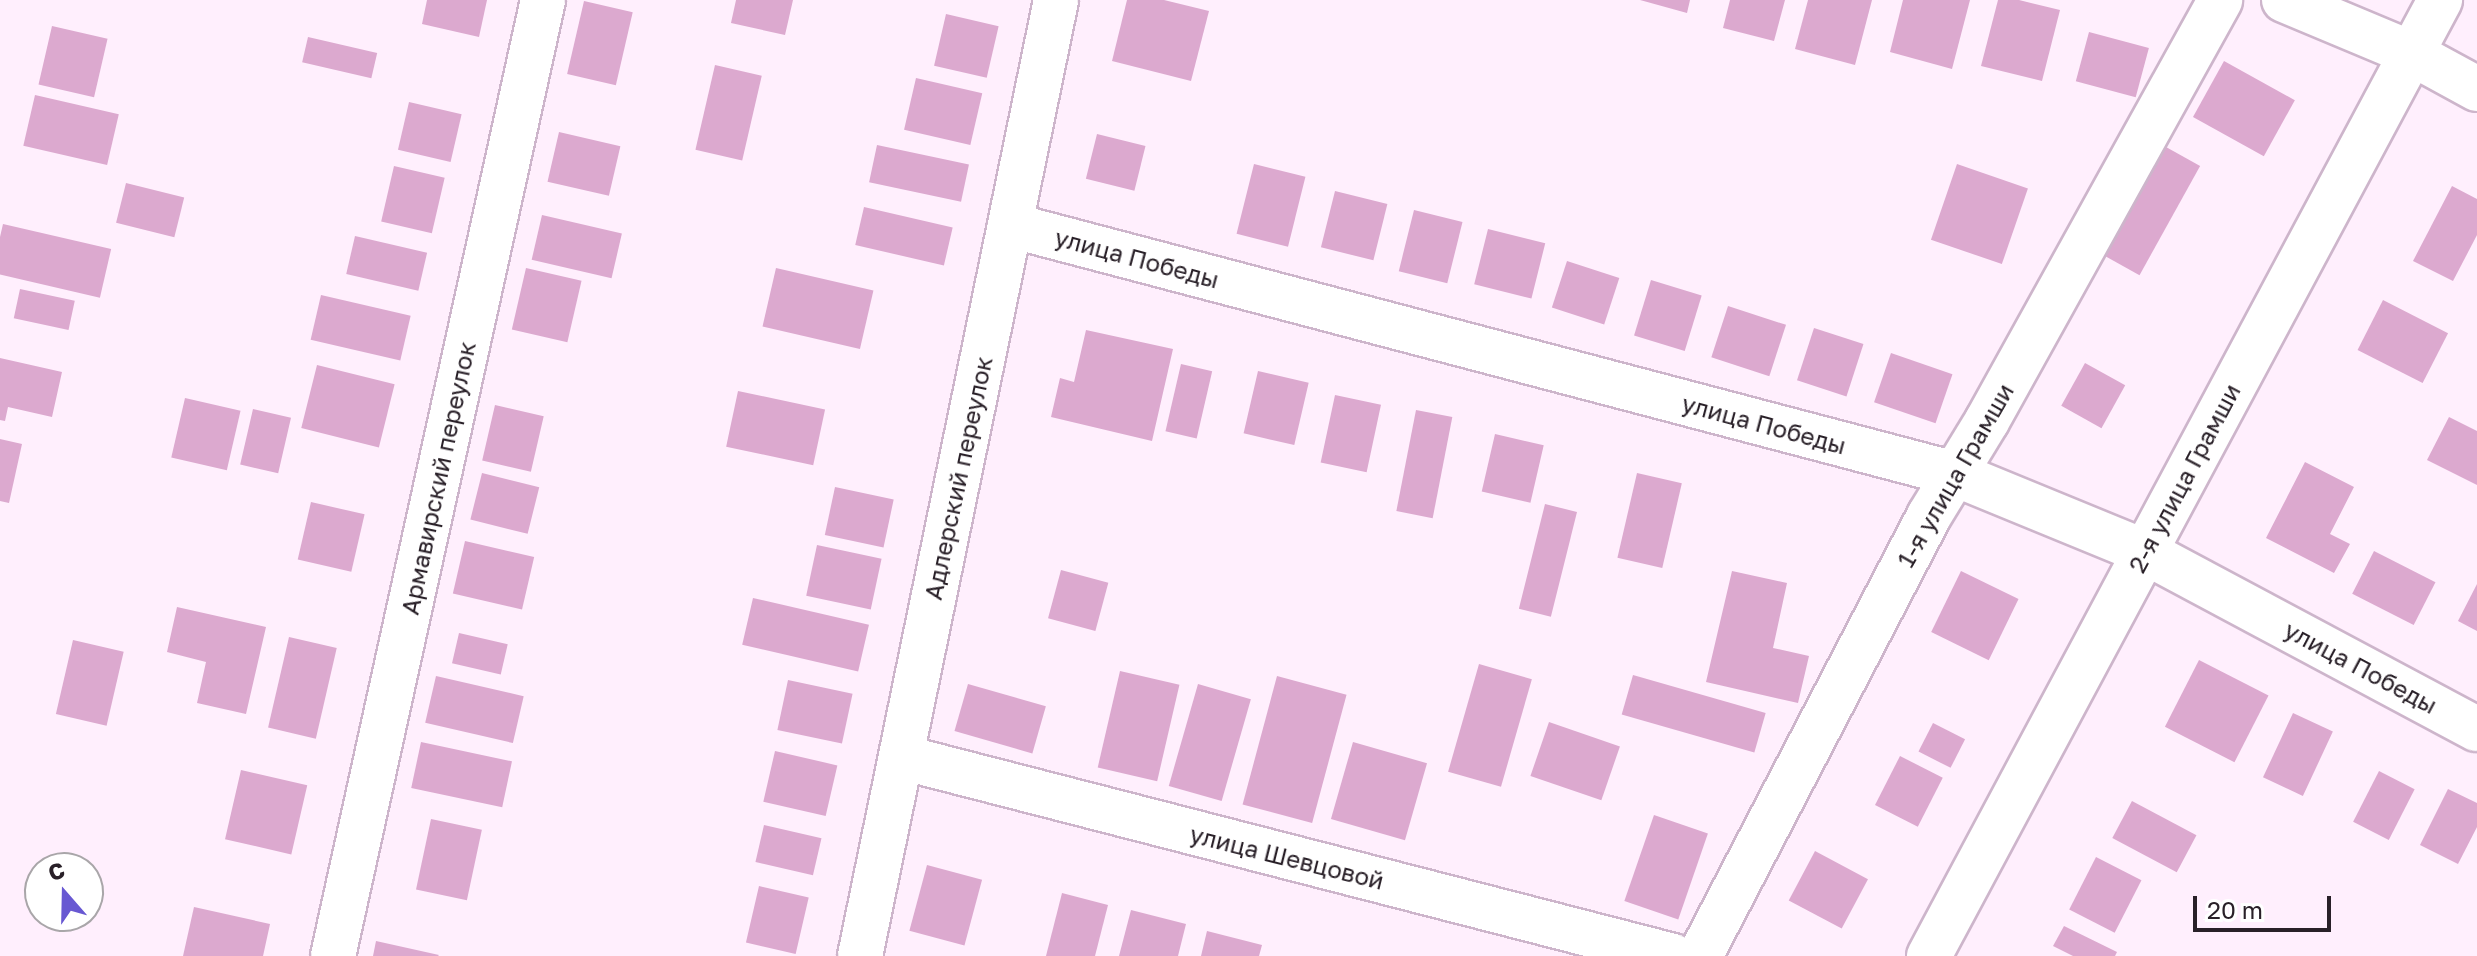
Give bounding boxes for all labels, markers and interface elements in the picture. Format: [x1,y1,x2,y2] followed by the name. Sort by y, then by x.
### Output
[1052,222,1222,294] street label: улица Победы
[395,339,481,617] street label: Армавирский переулок
[918,354,998,602] street label: Адлерский переулок
[1891,378,2019,572] street label: 1-я улица Грамши
[2122,379,2246,577] street label: 2-я улица Грамши
[1679,388,1849,460] street label: улица Победы
[2280,615,2442,719] street label: улица Победы
[1187,819,1387,895] street label: улица Шевцовой
[24,852,104,932] north arrow
[44,855,68,886] text: С
[2197,880,2335,930] scale bar
[2207,895,2263,924] text: 20 m

